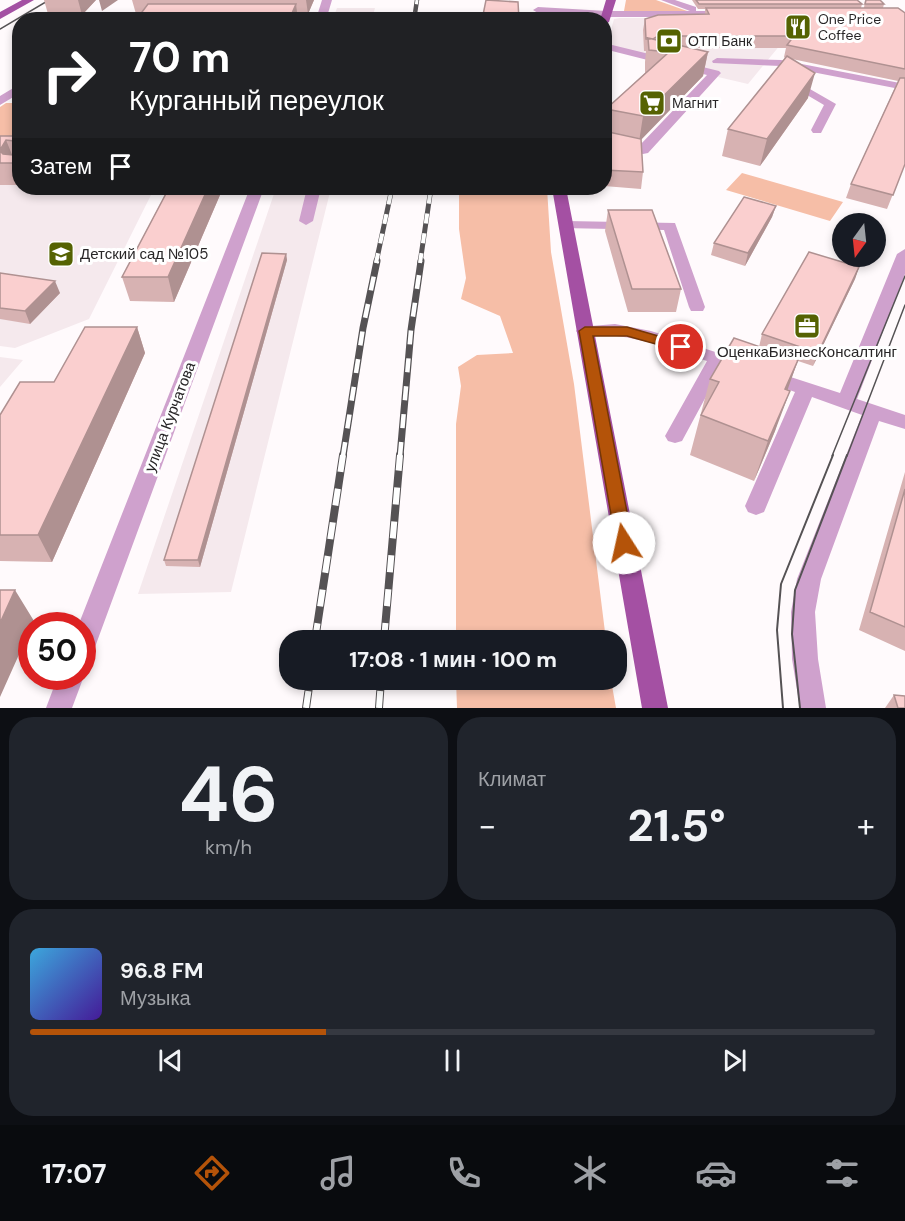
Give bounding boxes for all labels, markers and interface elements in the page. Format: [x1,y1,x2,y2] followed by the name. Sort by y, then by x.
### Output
[818,10,881,44] place label: One Price Coffee
[783,12,813,42] restaurant icon: One Price Coffee
[654,26,684,56] bank icon: ОТП Банк
[129,30,230,85] text: 70 m
[688,32,753,50] place label: ОТП Банк
[30,36,108,114] icon: right
[129,83,384,118] text: Курганный переулок
[637,88,667,118] supermarket icon: Магнит
[672,94,719,112] place label: Магнит
[104,150,137,183] icon: arrive
[30,152,92,181] text: Затем
[832,213,886,267] north arrow
[832,213,886,267] map controls
[46,239,76,269] school or university icon: Детский сад №105
[80,244,208,264] place label: Детский сад №105
[792,311,822,341] office icon: ОценкаБизнесКонсалтинг
[655,321,706,372] pin
[664,330,697,363] icon: arrive
[717,342,898,362] place label: ОценкаБизнесКонсалтинг
[140,359,200,475] street label: улица Курчатова
[592,511,656,575] position arrow
[18,612,96,690] speed limit sign: 50
[349,645,557,674] text: 17:08 · 1 мин · 100 m
[178,744,279,845] text: 46
[478,766,546,792] text: Климат
[627,796,726,855] text: 21.5°
[478,804,496,847] text: −
[857,804,875,847] text: +
[205,834,252,860] text: km/h
[120,956,204,985] text: 96.8 FM
[120,985,191,1011] text: Музыка
[154,1044,187,1077] icon: previous
[436,1044,469,1077] icon: pause
[718,1044,751,1077] icon: next
[191,1152,233,1194] icon: directions
[317,1152,359,1194] icon: music
[443,1152,485,1194] icon: phone
[569,1152,611,1194] icon: climate
[695,1152,737,1194] icon: car
[821,1152,863,1194] icon: filters
[42,1156,107,1191] text: 17:07

